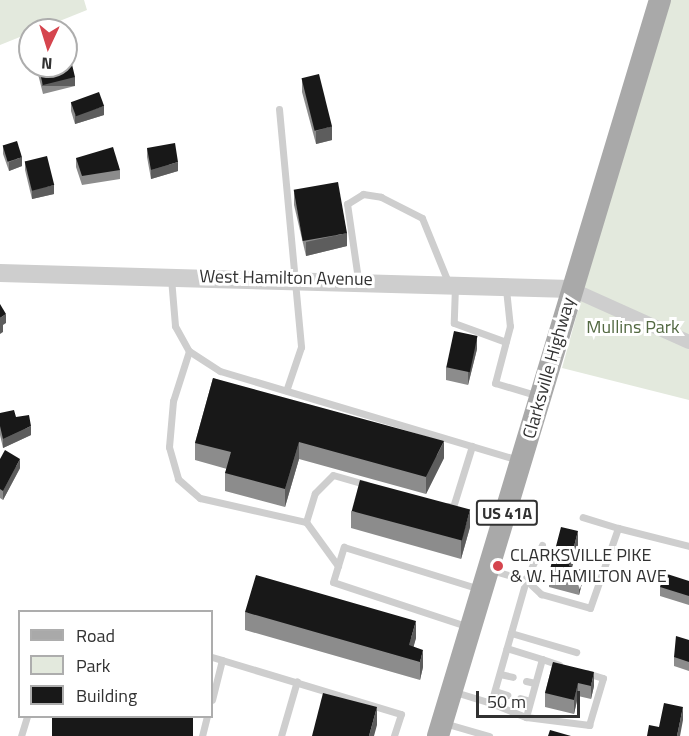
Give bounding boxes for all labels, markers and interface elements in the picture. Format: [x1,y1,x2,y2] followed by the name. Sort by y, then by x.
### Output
[18,18,78,78] north arrow
[41,52,53,76] text: N
[199,266,373,290] street label: West Hamilton Avenue
[518,295,580,441] street label: Clarksville Highway
[586,316,680,338] park label: Mullins Park
[476,500,538,526] road number: US 41A
[510,545,667,588] place label: CLARKSVILLE PIKE & W. HAMILTON AVE
[491,559,505,573] marker: CLARKSVILLE PIKE & W. HAMILTON AVE
[18,610,213,718] legend
[76,622,115,649] text: Road
[76,652,110,679] text: Park
[479,679,582,717] scale bar
[76,682,137,709] text: Building
[487,688,526,715] text: 50 m

